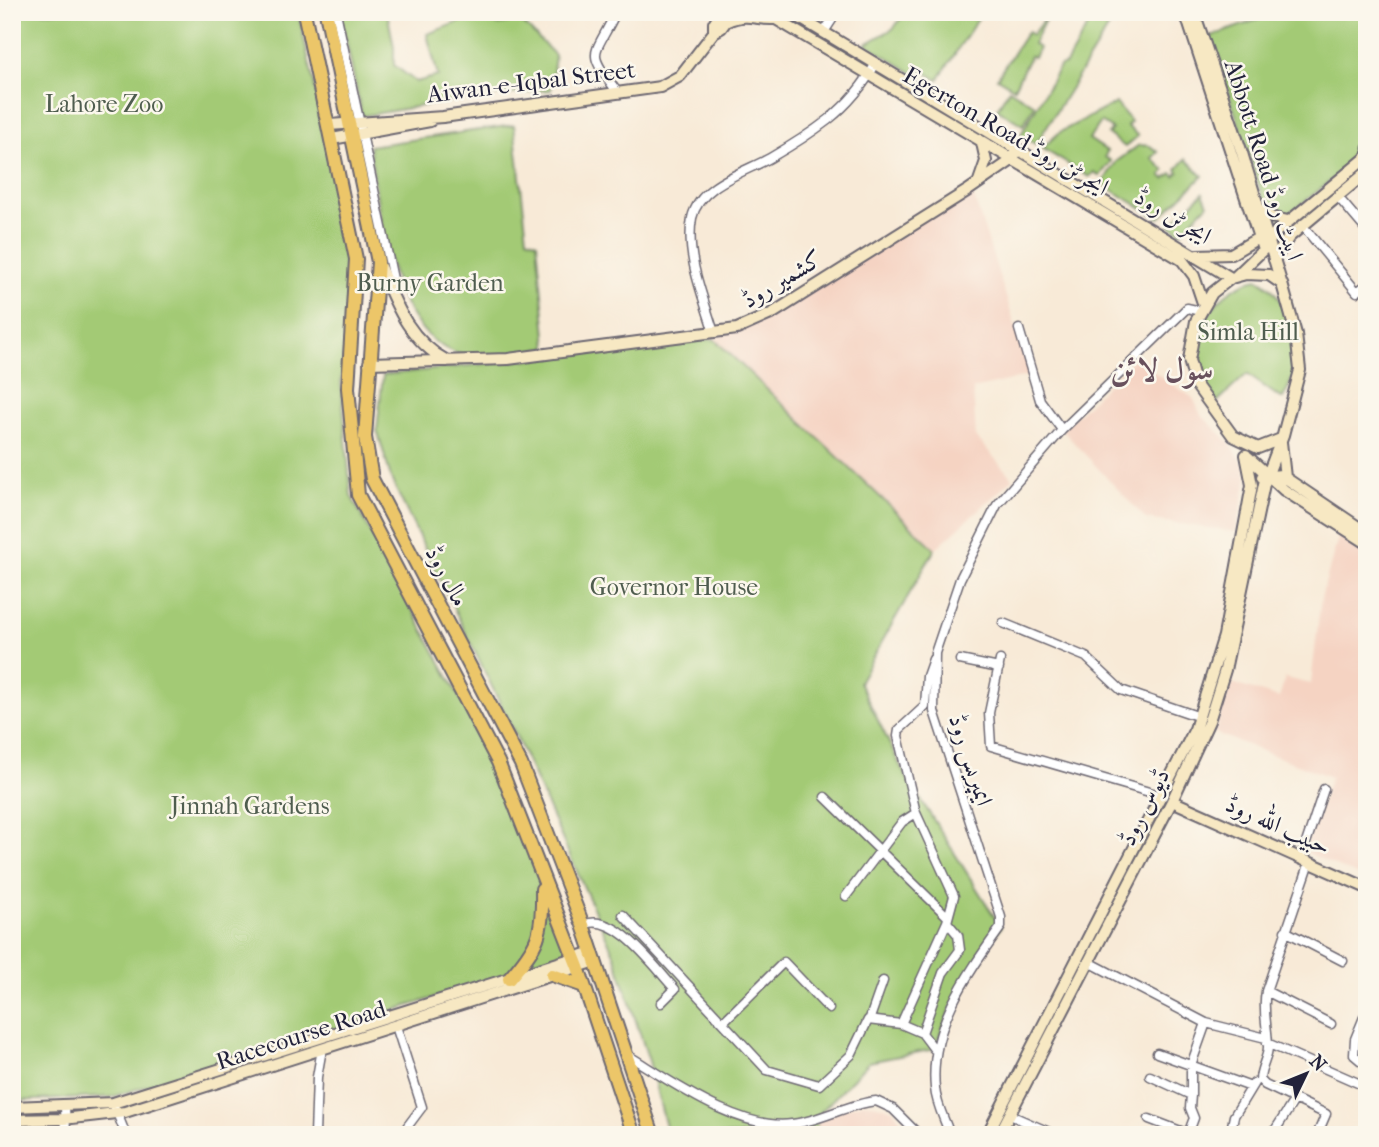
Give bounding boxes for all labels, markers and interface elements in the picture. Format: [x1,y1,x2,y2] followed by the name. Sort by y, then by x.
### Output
[424,55,637,109] street label: Aiwan-e-Iqbal Street
[1218,56,1310,263] street label: Abbott Road ایبٹ روڈ
[898,61,1114,202] street label: Egerton Road ایجرٹن روڈ
[45,90,163,118] park label: Lahore Zoo
[1129,182,1216,251] street label: ایجرٹن روڈ
[737,244,827,314] street label: کشمیر روڈ
[356,269,504,297] park label: Burny Garden
[1197,318,1299,346] park label: Simla Hill
[1111,351,1213,389] district label: سول لائن
[420,541,474,611] street label: مال روڈ
[590,573,758,601] park label: Governor House
[941,711,999,810] street label: ایمپریس روڈ
[1113,764,1176,851] street label: ڈیوس روڈ
[1220,785,1337,862] street label: حبیب اللہ روڈ
[168,792,330,820] park label: Jinnah Gardens
[213,994,390,1076] street label: Racecourse Road
[1270,1038,1340,1108] north arrow
[1305,1050,1331,1076] text: N

